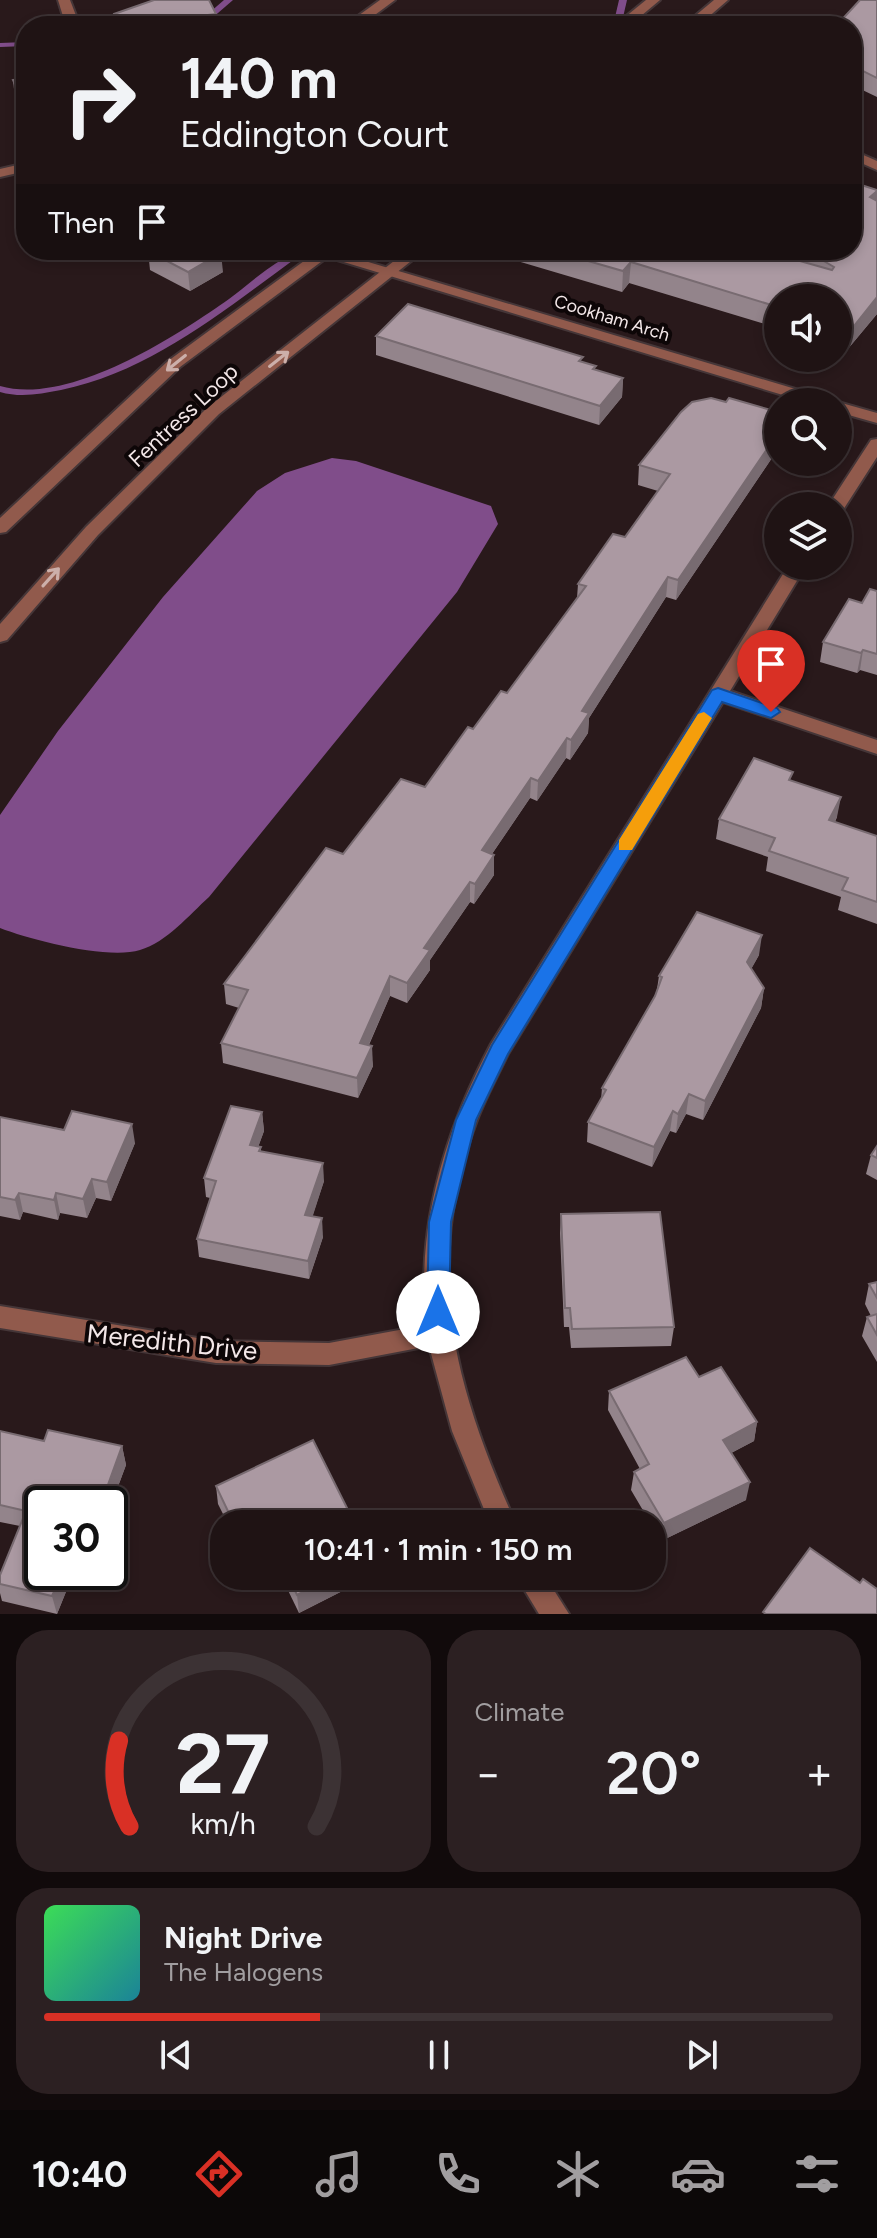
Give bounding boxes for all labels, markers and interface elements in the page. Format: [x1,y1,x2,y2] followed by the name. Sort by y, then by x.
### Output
[180,45,338,112] text: 140 m
[48,48,152,152] icon: right
[180,113,449,156] text: Eddington Court
[130,200,174,244] icon: arrive
[48,204,114,241] text: Then
[764,284,852,580] map controls
[764,284,852,372] button: sound
[552,290,672,346] street label: Cookham Arch
[268,350,289,368] one-way arrow
[166,353,187,371] one-way arrow
[123,358,244,473] street label: Fentress Loop
[764,388,852,476] button: search
[764,492,852,580] button: layers
[42,567,60,587] one-way arrow
[737,630,805,712] pin
[749,642,793,686] icon: arrive
[396,1270,480,1354] position arrow
[85,1317,259,1367] street label: Meredith Drive
[24,1486,128,1590] speed limit sign: 30
[304,1531,572,1568] text: 10:41 · 1 min · 150 m
[475,1696,564,1728] text: Climate
[176,1714,270,1814] text: 27
[606,1737,701,1809] text: 20°
[475,1747,502,1800] text: −
[806,1747,833,1800] text: +
[191,1807,256,1841] text: km/h
[164,1919,322,1956] text: Night Drive
[164,1956,323,1988] text: The Halogens
[154,2033,198,2077] icon: previous
[417,2033,461,2077] icon: pause
[680,2033,724,2077] icon: next
[191,2146,247,2202] icon: directions
[311,2146,367,2202] icon: music
[430,2146,486,2202] icon: phone
[550,2146,606,2202] icon: climate
[670,2146,726,2202] icon: car
[789,2146,845,2202] icon: filters
[32,2153,127,2196] text: 10:40

